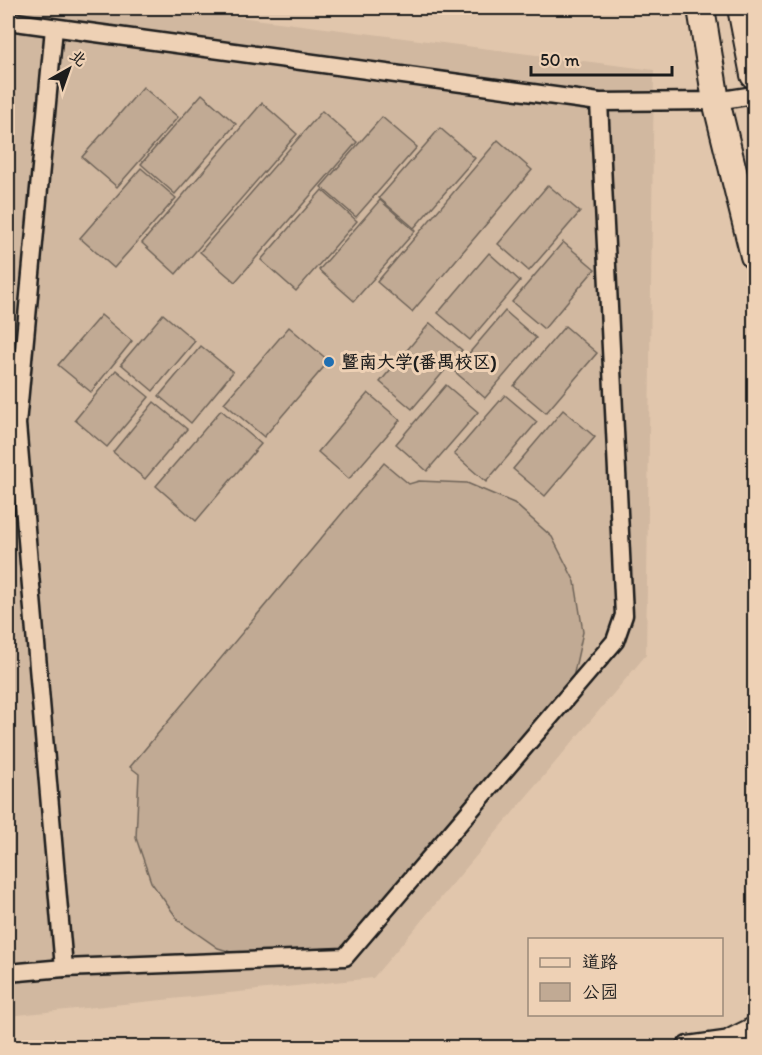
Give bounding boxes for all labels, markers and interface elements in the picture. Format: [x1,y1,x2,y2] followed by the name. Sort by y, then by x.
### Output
[39,39,99,99] north arrow
[531,39,672,77] scale bar
[66,45,91,70] text: 北
[540,49,580,71] text: 50 m
[341,351,497,373] place label: 暨南大学(番禺校区)
[322,355,336,369] marker: 暨南大学(番禺校区)
[528,938,723,1016] legend
[582,951,618,973] text: 道路
[582,981,618,1003] text: 公园

